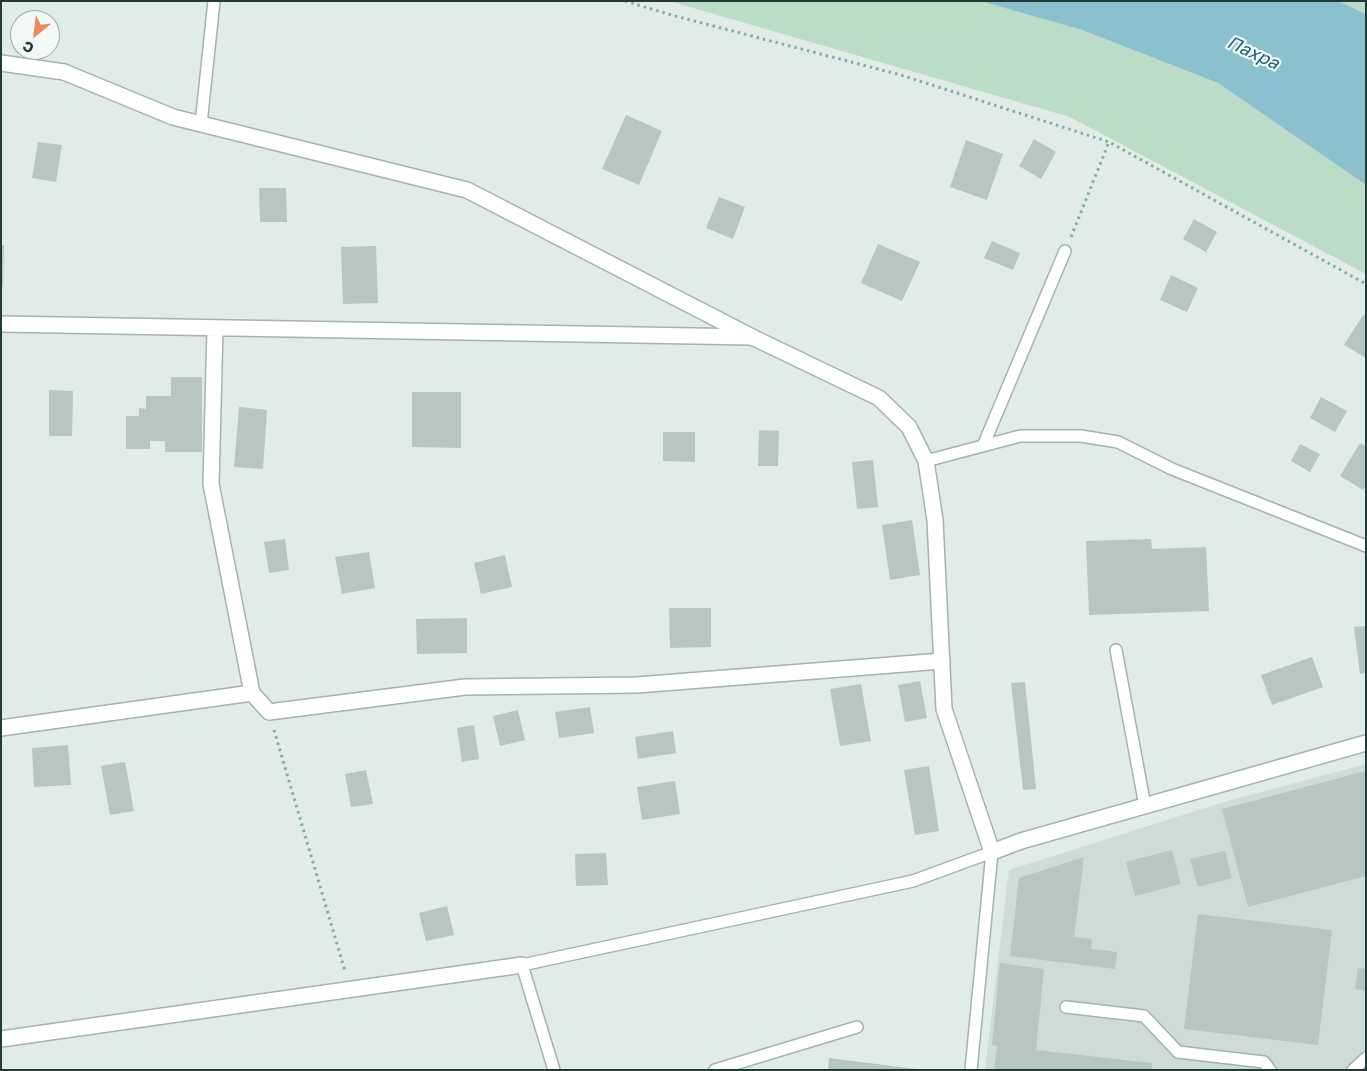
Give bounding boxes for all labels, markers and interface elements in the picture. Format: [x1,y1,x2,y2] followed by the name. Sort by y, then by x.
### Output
[10,10,60,60] north arrow
[1224,32,1282,74] water label: Пахра
[20,38,36,58] text: С

